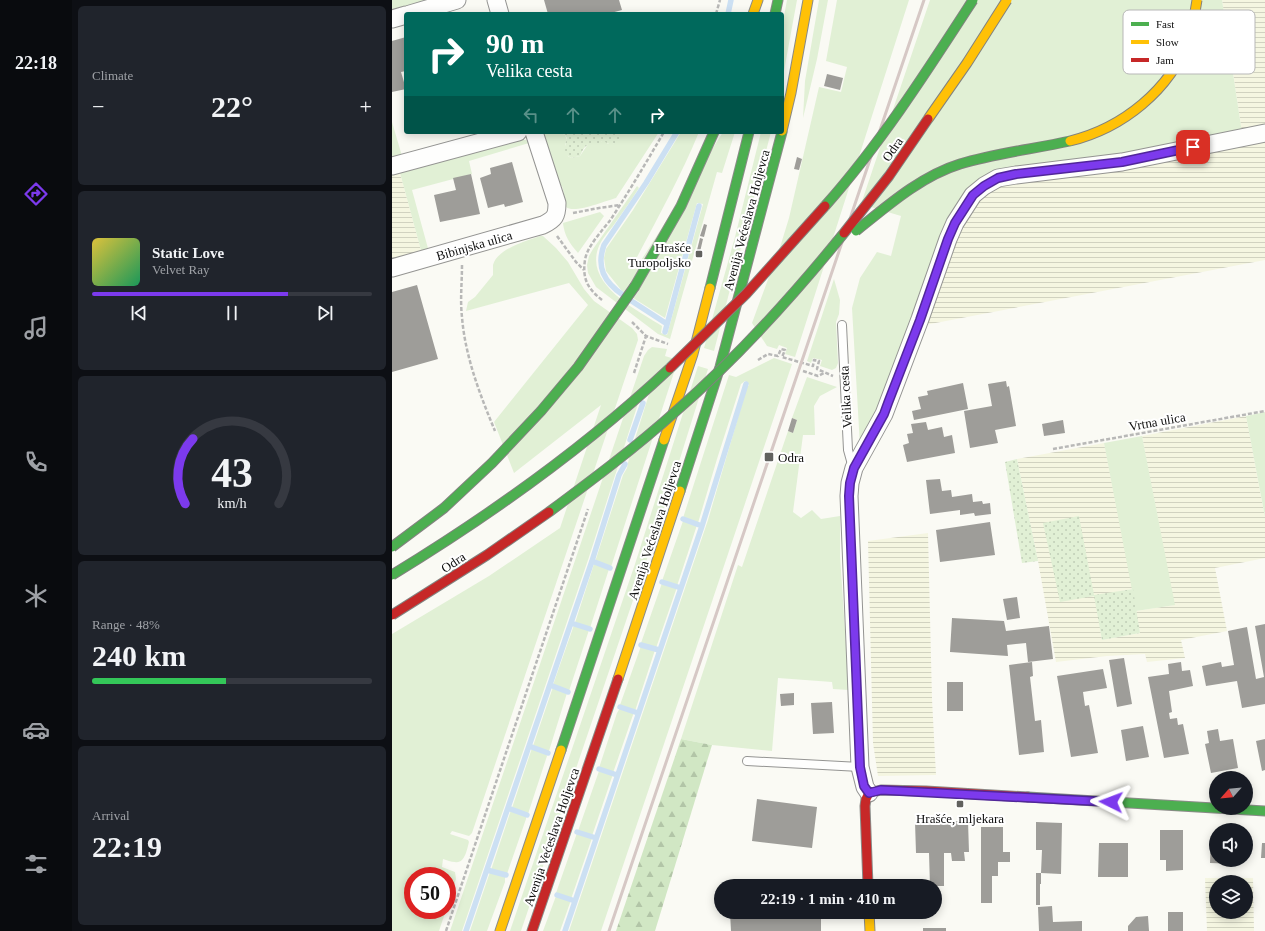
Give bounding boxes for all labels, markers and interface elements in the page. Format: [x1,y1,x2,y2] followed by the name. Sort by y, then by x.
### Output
[1123,10,1255,74] legend
[1156,18,1174,30] text: Fast
[420,28,472,80] icon: right
[486,28,544,59] text: 90 m
[1156,36,1179,48] text: Slow
[15,53,57,73] text: 22:18
[1156,54,1174,66] text: Jam
[486,61,572,81] text: Velika cesta
[92,68,133,83] text: Climate
[211,90,253,123] text: 22°
[92,94,104,119] text: −
[360,94,372,119] text: +
[520,104,542,126] icon: left
[562,104,584,126] icon: ahead
[604,104,626,126] icon: ahead
[646,104,668,126] icon: right
[1176,130,1210,164] pin
[879,134,906,164] street label: Odra
[1182,136,1204,158] icon: arrive
[720,148,773,292] street label: Avenija Većeslava Holjevca
[22,180,50,208] icon: directions
[434,227,514,263] street label: Bibinjska ulica
[628,240,691,270] place label: Hrašće Turopoljsko
[152,245,224,261] text: Static Love
[694,249,704,259] marker: Hrašće Turopoljsko
[152,262,209,277] text: Velvet Ray
[128,302,150,324] icon: previous
[221,302,243,324] icon: pause
[314,302,336,324] icon: next
[22,314,50,342] icon: music
[836,365,855,429] street label: Velika cesta
[1128,409,1187,434] street label: Vrtna ulica
[22,448,50,476] icon: phone
[211,449,253,495] text: 43
[778,450,804,465] place label: Odra
[763,451,775,463] marker: Odra
[625,459,684,602] street label: Avenija Većeslava Holjevca
[217,494,247,510] text: km/h
[438,549,468,576] street label: Odra
[22,582,50,610] icon: climate
[92,617,160,632] text: Range · 48%
[92,639,186,672] text: 240 km
[22,716,50,744] icon: car
[521,766,582,908] street label: Avenija Većeslava Holjevca
[1209,771,1253,815] north arrow
[1209,771,1253,919] map controls
[1090,781,1132,823] position arrow
[955,799,965,809] marker: Hrašće, mljekara
[92,808,130,823] text: Arrival
[916,811,1004,826] place label: Hrašće, mljekara
[1209,823,1253,867] button: sound
[92,830,162,863] text: 22:19
[22,850,50,878] icon: filters
[404,867,456,919] speed limit sign: 50
[1209,875,1253,919] button: layers
[761,891,896,907] text: 22:19 · 1 min · 410 m

